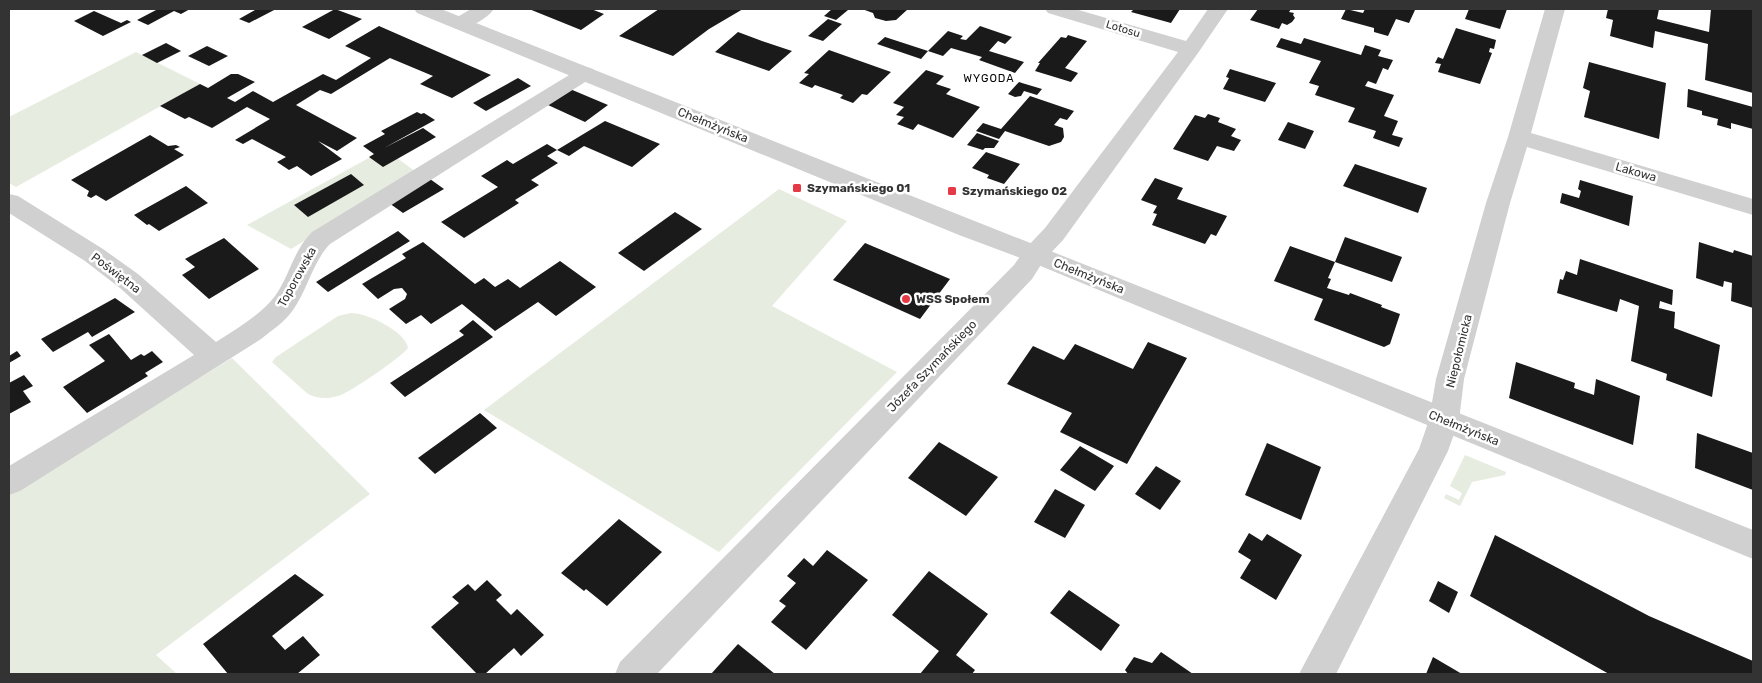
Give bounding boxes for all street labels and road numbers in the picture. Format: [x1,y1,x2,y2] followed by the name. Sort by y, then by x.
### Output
[1104,18,1142,40] street label: Lotosu
[676,104,750,146] street label: Chełmżyńska
[1614,159,1658,185] street label: Lakowa
[275,245,319,309] street label: Toporowska
[89,250,143,296] street label: Poświętna
[1052,255,1126,297] street label: Chełmżyńska
[1443,313,1475,389] street label: Niepołomicka
[885,317,979,415] street label: Józefa Szymańskiego
[1427,407,1501,449] street label: Chełmżyńska

